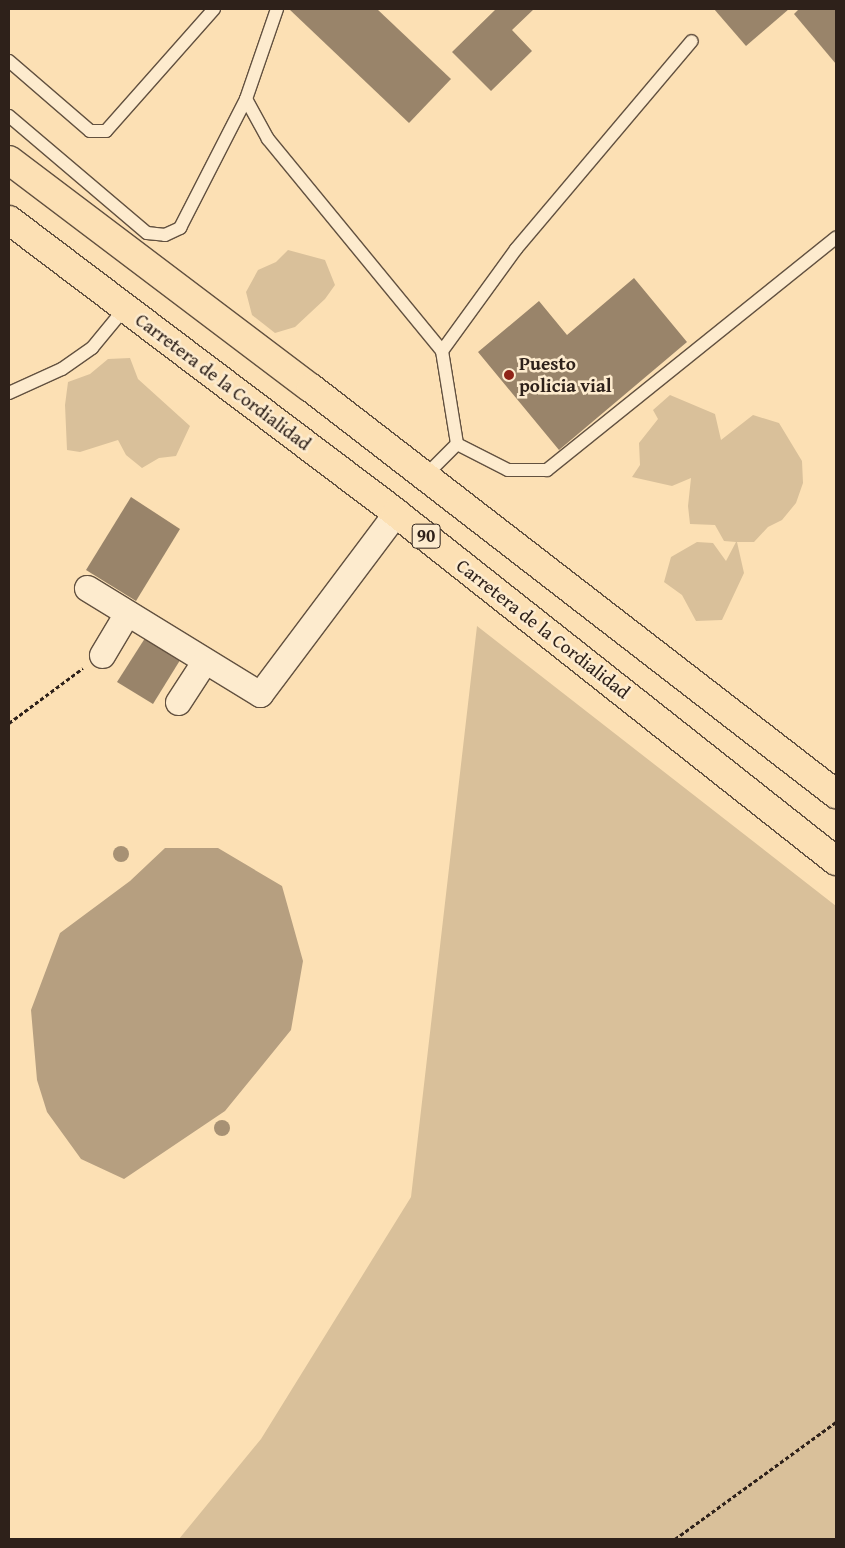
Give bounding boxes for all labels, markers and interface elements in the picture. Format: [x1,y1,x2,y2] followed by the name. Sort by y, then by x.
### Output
[131,309,315,455] street label: Carretera de la Cordialidad
[519,353,612,397] place label: Puesto policia vial
[503,369,515,381] marker: Puesto policia vial
[411,520,441,552] road number: 90
[452,554,634,704] street label: Carretera de la Cordialidad

